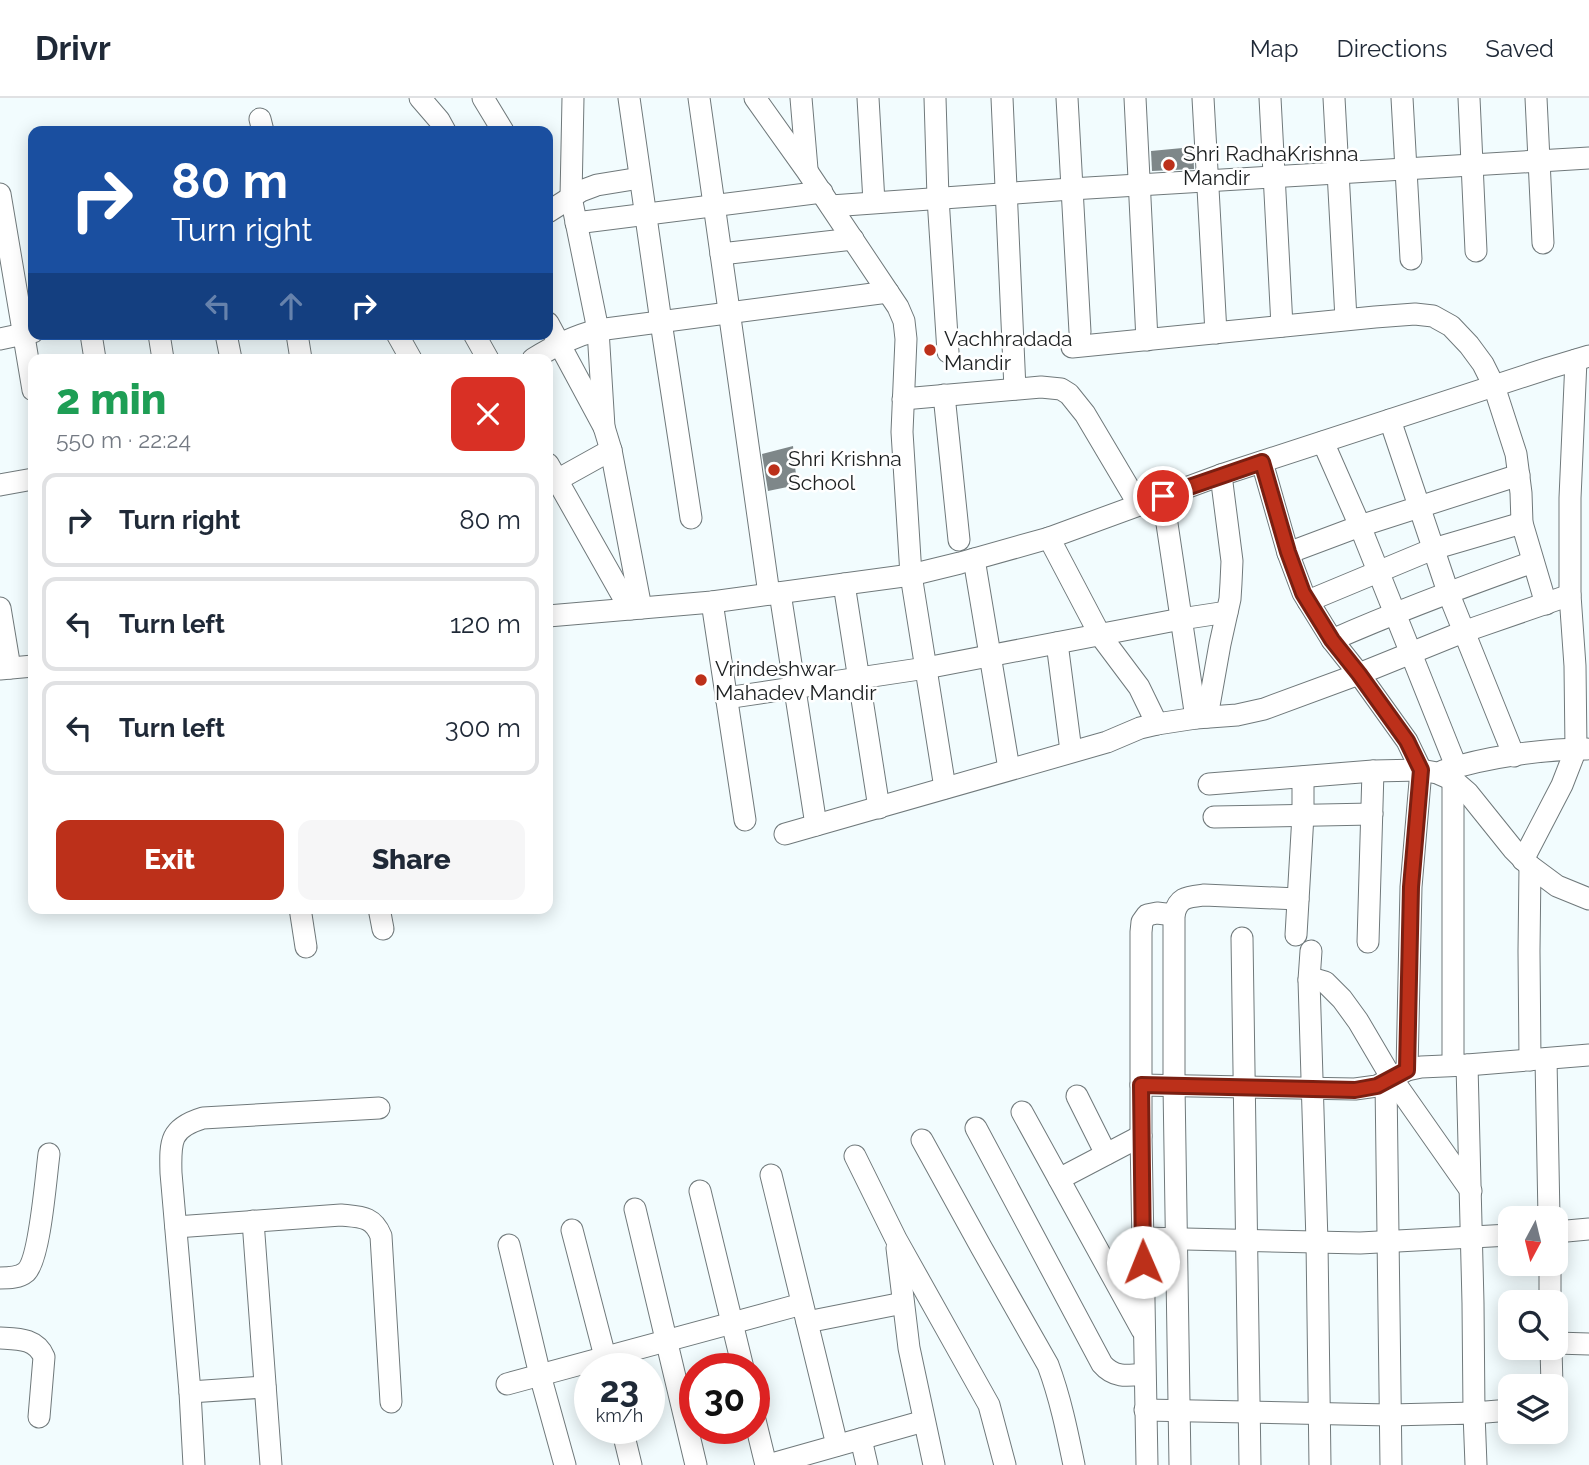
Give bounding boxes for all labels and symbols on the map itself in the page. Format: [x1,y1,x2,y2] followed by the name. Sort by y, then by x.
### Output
[1183,141,1359,190] place label: Shri RadhaKrishna Mandir
[1161,157,1177,173] marker: Shri RadhaKrishna Mandir
[944,326,1072,375] place label: Vachhradada Mandir
[922,342,938,358] marker: Vachhradada Mandir
[788,446,902,495] place label: Shri Krishna School
[766,462,782,478] marker: Shri Krishna School
[1133,466,1193,526] pin
[715,656,877,705] place label: Vrindeshwar Mahadev Mandir
[693,672,709,688] marker: Vrindeshwar Mahadev Mandir
[1498,1206,1568,1276] north arrow
[1106,1225,1180,1299] position arrow
[679,1353,770,1444] speed limit sign: 30

